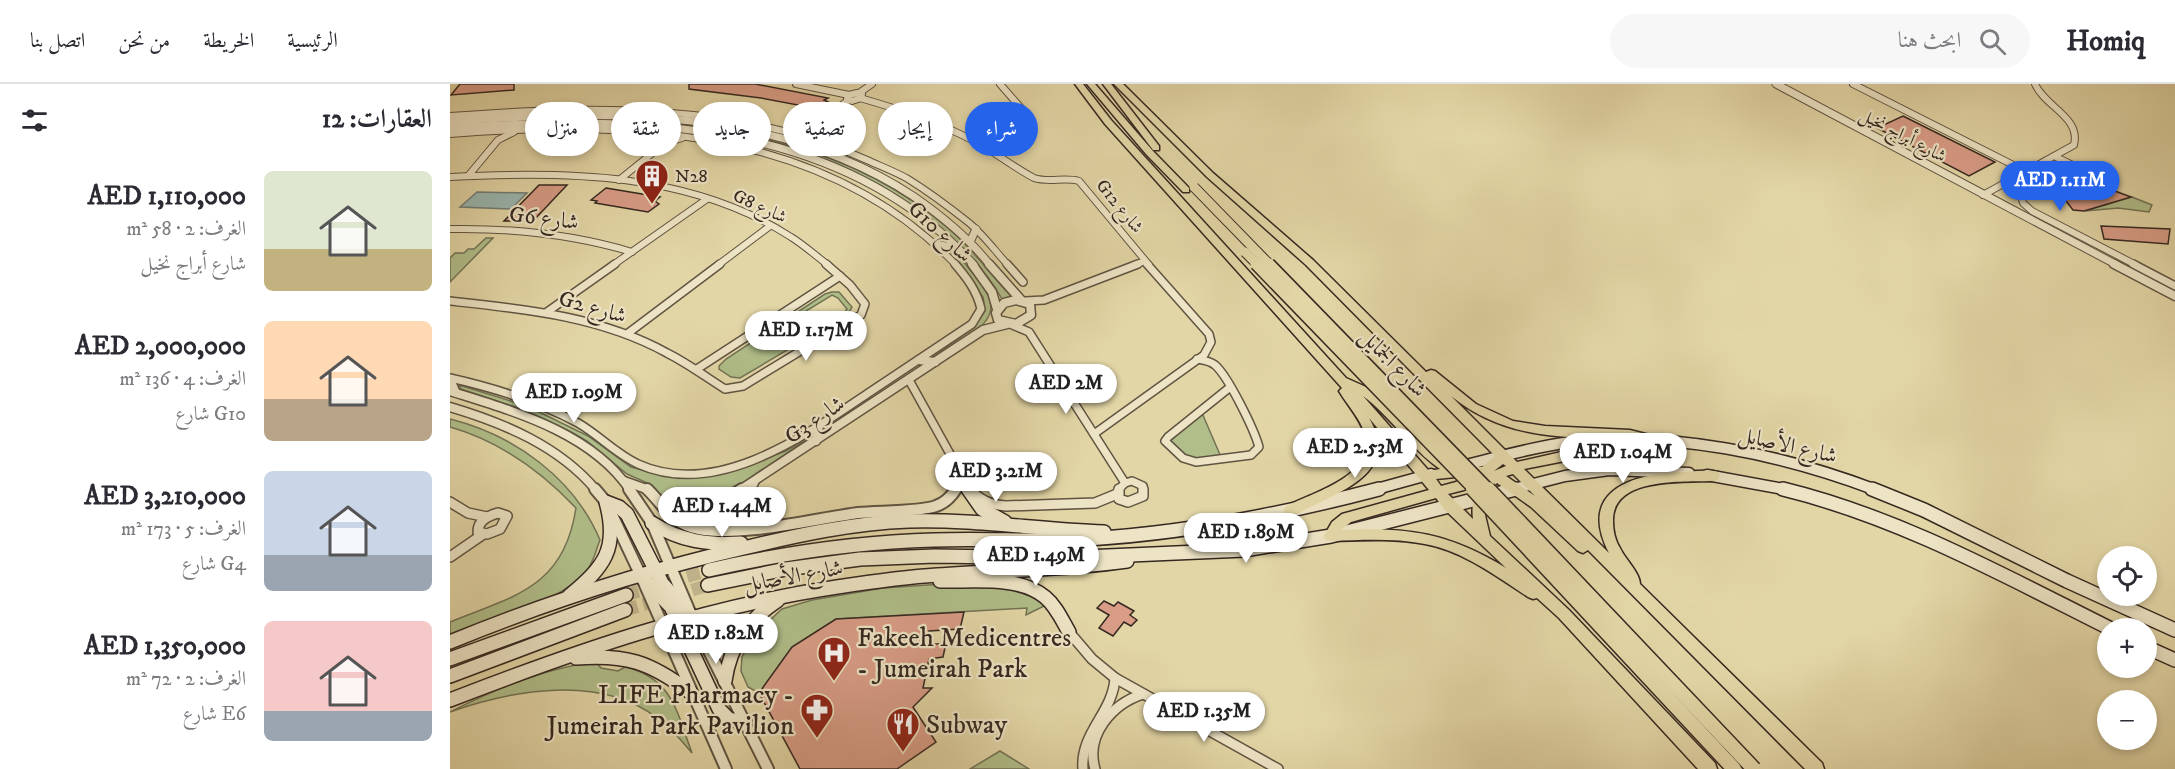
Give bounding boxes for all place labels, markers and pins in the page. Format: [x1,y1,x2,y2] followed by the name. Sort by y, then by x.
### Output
[634,158,670,205] building icon: N28
[1991,161,2129,212] pin: AED 1.11M
[675,166,708,188] place label: N28
[737,311,875,362] pin: AED 1.17M
[1017,364,1115,415] pin: AED 2M
[505,373,643,424] pin: AED 1.09M
[1286,428,1424,479] pin: AED 2.53M
[1554,433,1692,484] pin: AED 1.04M
[927,452,1065,503] pin: AED 3.21M
[653,487,791,538] pin: AED 1.44M
[1177,513,1315,564] pin: AED 1.89M
[967,536,1105,587] pin: AED 1.49M
[647,614,785,665] pin: AED 1.82M
[857,621,1071,686] place label: Fakeeh Medicentres - Jumeirah Park
[816,635,852,682] hospital icon: Fakeeh Medicentres - Jumeirah Park
[543,678,794,743] place label: LIFE Pharmacy - Jumeirah Park Pavilion
[799,692,835,739] pharmacy icon: LIFE Pharmacy - Jumeirah Park Pavilion
[1135,692,1273,743] pin: AED 1.35M
[885,706,921,753] restaurant icon: Subway
[926,708,1007,742] place label: Subway

